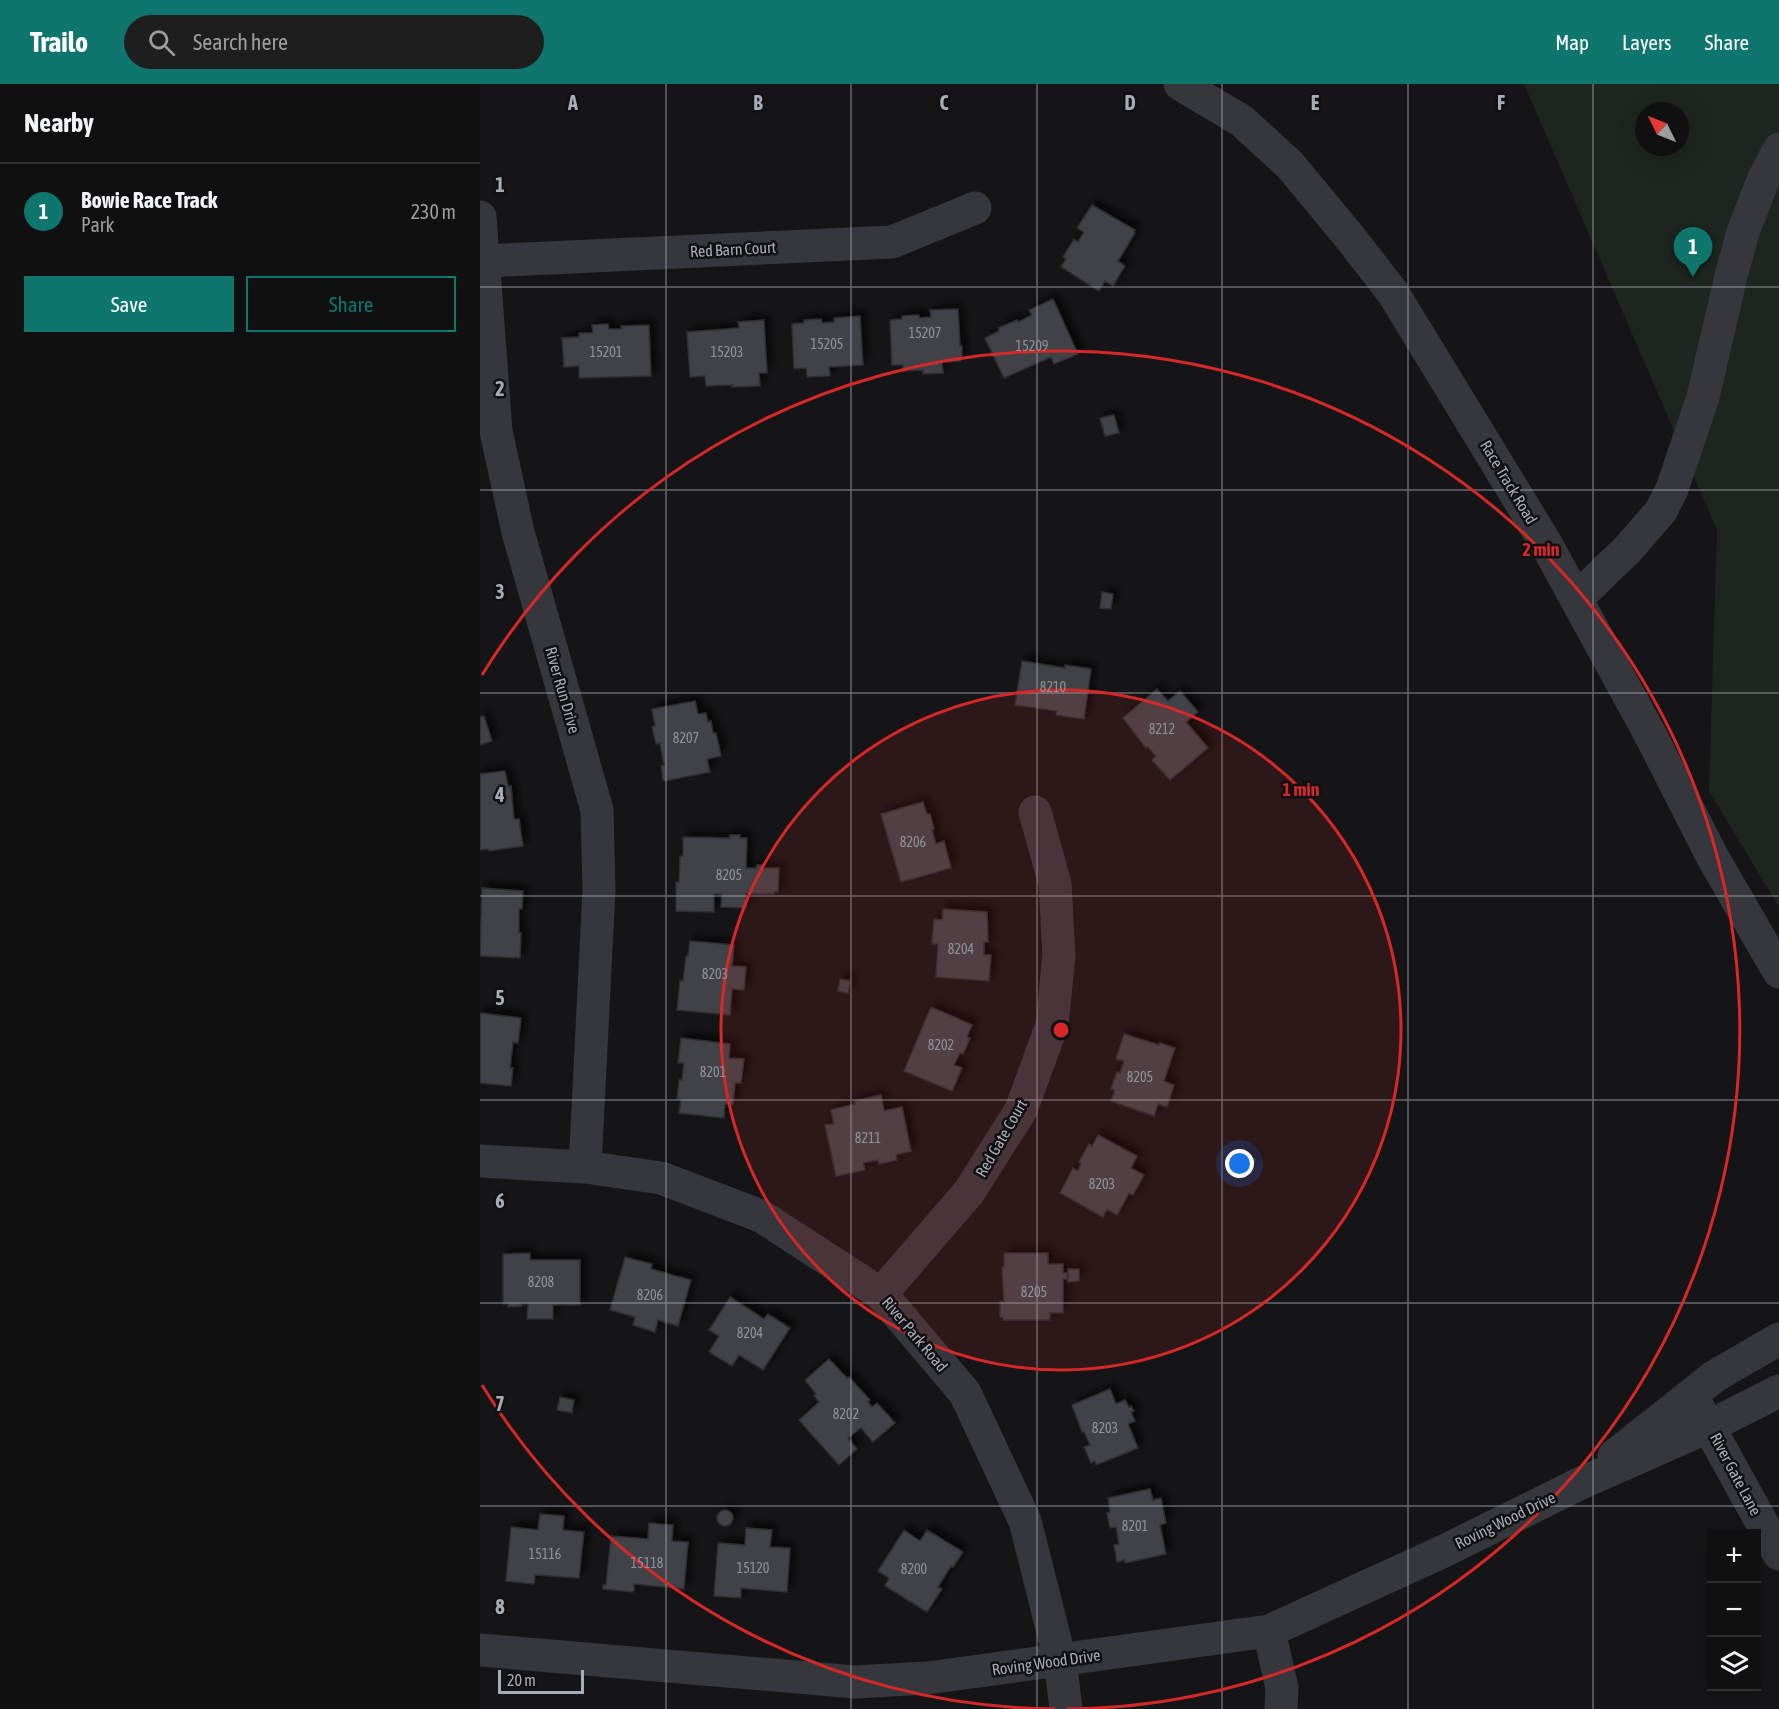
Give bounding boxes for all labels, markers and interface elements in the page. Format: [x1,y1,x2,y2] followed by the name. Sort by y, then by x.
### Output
[124,15,544,69] search box
[30,26,88,58] text: Trailo
[145,26,178,59] icon: search
[193,29,288,55] text: Search here
[1555,30,1589,54] text: Map
[1622,30,1672,54] text: Layers
[1705,30,1749,54] text: Share
[567,91,578,114] text: A
[753,91,763,114] text: B
[940,91,949,114] text: C
[1124,91,1136,114] text: D
[1311,91,1320,114] text: E
[1497,91,1505,114] text: F
[1635,102,1689,156] north arrow
[24,108,94,138] text: Nearby
[495,173,505,196] text: 1
[81,187,218,213] text: Bowie Race Track
[39,200,48,223] text: 1
[411,200,456,223] text: 230 m
[81,213,114,236] text: Park
[1674,228,1712,277] pin: 1
[689,238,777,260] street label: Red Barn Court
[24,276,234,332] button: Save
[246,276,456,332] button: Share
[909,325,941,341] house number: 15207
[811,336,843,352] house number: 15205
[1016,338,1048,354] house number: 15209
[590,344,622,360] house number: 15201
[711,344,743,360] house number: 15203
[495,377,505,400] text: 2
[1477,437,1541,527] street label: Race Track Road
[1523,539,1560,560] text: 2 min
[495,580,505,603] text: 3
[542,645,584,735] street label: River Run Drive
[1040,679,1067,695] house number: 8210
[1149,721,1175,737] house number: 8212
[673,730,699,746] house number: 8207
[1283,779,1320,800] text: 1 min
[494,783,505,806] text: 4
[900,834,927,850] house number: 8206
[716,867,742,883] house number: 8205
[948,941,975,957] house number: 8204
[702,966,728,982] house number: 8203
[495,986,505,1009] text: 5
[1051,1020,1071,1040] centre of rings
[928,1037,954,1053] house number: 8202
[700,1064,726,1080] house number: 8201
[1127,1069,1153,1085] house number: 8205
[972,1096,1031,1180] street label: Red Gate Court
[855,1130,881,1146] house number: 8211
[1225,1149,1254,1178] your location
[1089,1176,1115,1192] house number: 8203
[495,1189,505,1212] text: 6
[528,1274,555,1290] house number: 8208
[1021,1284,1047,1300] house number: 8205
[637,1287,664,1303] house number: 8206
[879,1293,951,1375] street label: River Park Road
[737,1325,764,1341] house number: 8204
[495,1392,505,1415] text: 7
[833,1406,859,1422] house number: 8202
[1092,1420,1118,1436] house number: 8203
[1707,1430,1765,1518] street label: River Gate Lane
[1452,1488,1559,1553] street label: Roving Wood Drive
[1122,1518,1148,1534] house number: 8201
[1707,1529,1761,1691] map controls
[1707,1529,1761,1583] button: +
[529,1546,562,1562] house number: 15116
[631,1555,664,1571] house number: 15118
[737,1560,770,1576] house number: 15120
[901,1561,928,1577] house number: 8200
[1707,1583,1761,1637] button: −
[495,1595,505,1618] text: 8
[1707,1637,1761,1691] button: layers
[991,1645,1102,1680] street label: Roving Wood Drive
[498,1667,584,1694] scale bar
[507,1671,536,1689] text: 20 m

